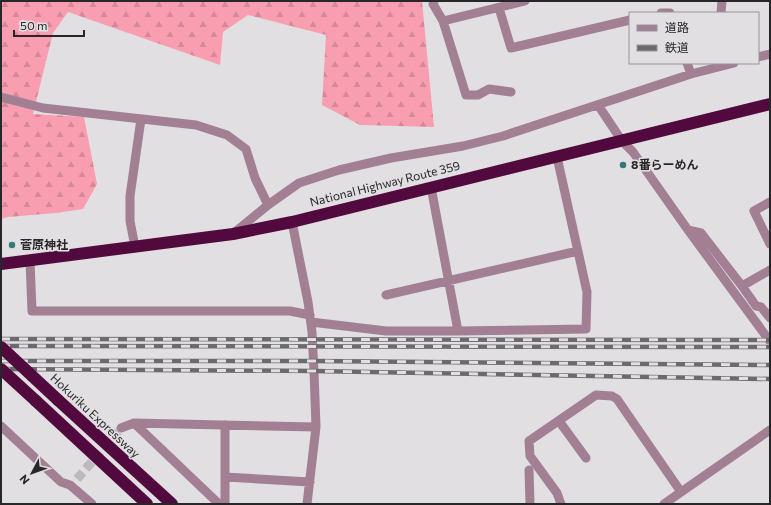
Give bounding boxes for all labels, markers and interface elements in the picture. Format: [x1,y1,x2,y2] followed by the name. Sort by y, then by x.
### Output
[14,12,84,38] scale bar
[629,12,759,64] legend
[20,18,48,32] text: 50 m
[665,20,689,34] text: 道路
[665,40,689,54] text: 鉄道
[631,157,698,171] place label: 8番らーめん
[308,158,461,209] street label: National Highway Route 359
[618,160,628,170] marker: 8番らーめん
[20,237,68,251] place label: 菅原神社
[7,240,17,250] marker: 菅原神社
[48,370,143,460] street label: Hokuriku Expressway
[12,453,52,493] north arrow
[16,473,32,487] text: N

